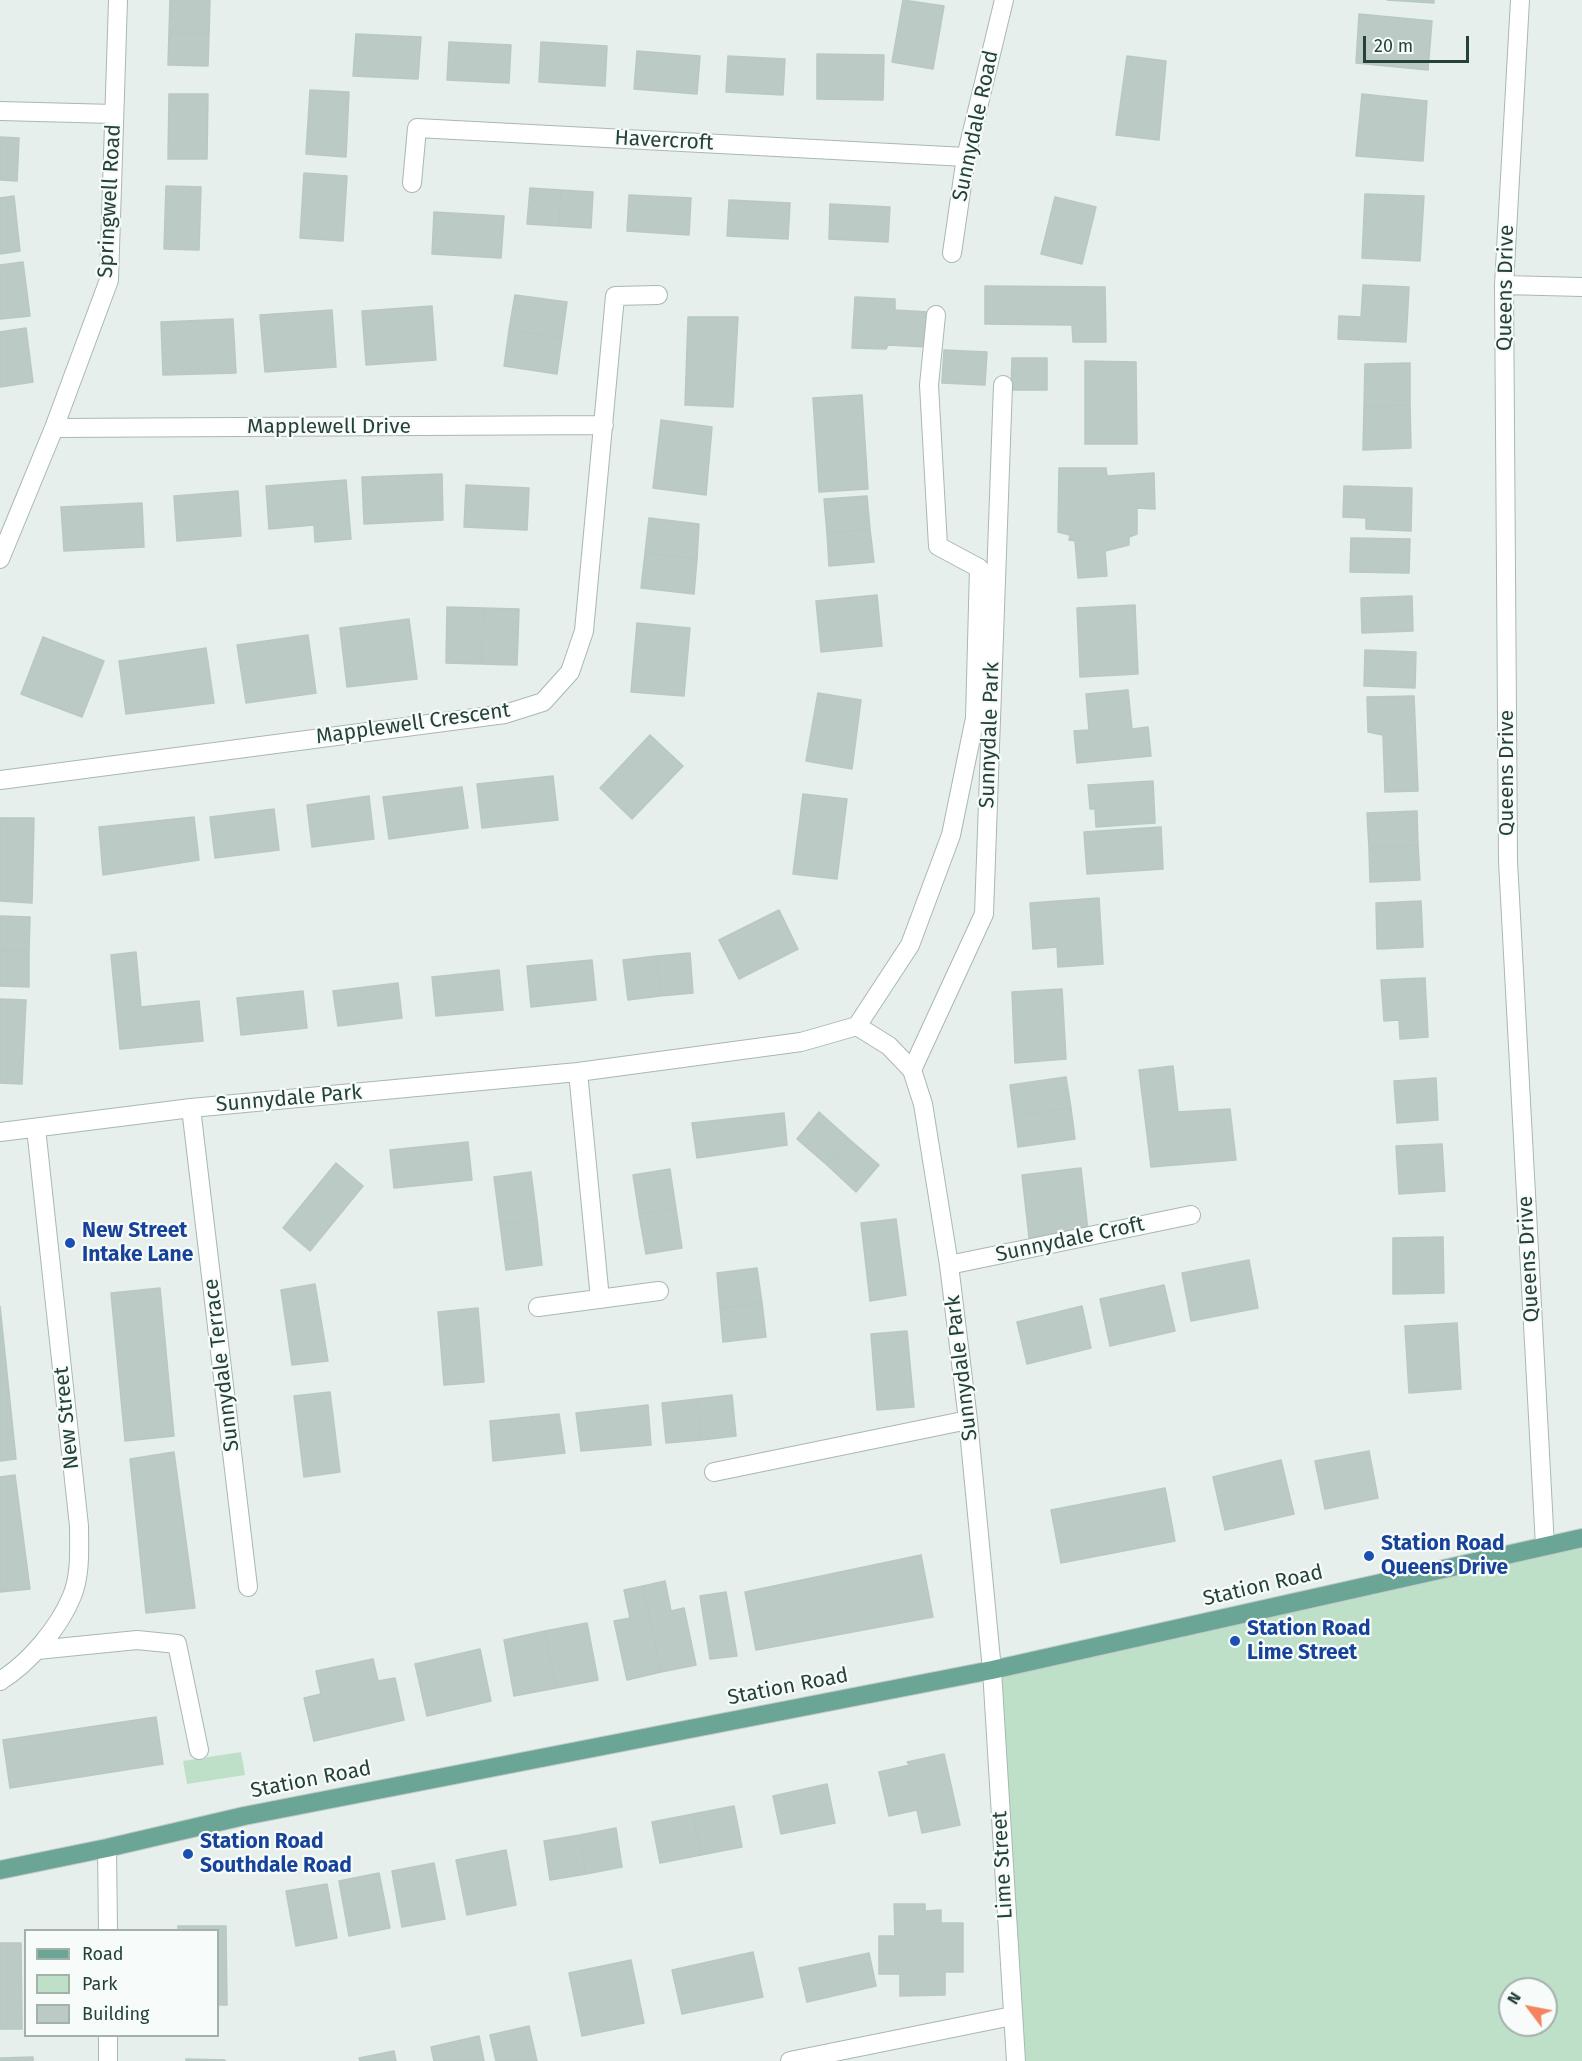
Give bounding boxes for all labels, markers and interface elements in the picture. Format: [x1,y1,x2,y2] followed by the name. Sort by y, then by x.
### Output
[1366,24,1472,62] scale bar
[1374,35,1413,57] text: 20 m
[948,48,1004,204] street label: Sunnydale Road
[93,123,127,279] street label: Springwell Road
[614,126,714,156] street label: Havercroft
[1492,225,1520,351] street label: Queens Drive
[247,414,411,440] street label: Mapplewell Drive
[975,661,1005,809] street label: Sunnydale Park
[314,698,512,750] street label: Mapplewell Crescent
[1494,710,1520,836] street label: Queens Drive
[215,1080,363,1118] street label: Sunnydale Park
[1513,1195,1545,1323] street label: Queens Drive
[994,1212,1146,1268] street label: Sunnydale Croft
[82,1218,193,1268] place label: New Street Intake Lane
[63,1236,77,1250] marker: New Street Intake Lane
[199,1277,245,1453] street label: Sunnydale Terrace
[941,1294,983,1442] street label: Sunnydale Park
[49,1365,85,1471] street label: New Street
[1381,1531,1508,1581] place label: Station Road Queens Drive
[1362,1549,1376,1563] marker: Station Road Queens Drive
[1201,1560,1325,1612] street label: Station Road
[1247,1616,1371,1666] place label: Station Road Lime Street
[1228,1634,1242,1648] marker: Station Road Lime Street
[726,1663,850,1711] street label: Station Road
[249,1756,373,1804] street label: Station Road
[988,1810,1018,1920] street label: Lime Street
[200,1829,352,1879] place label: Station Road Southdale Road
[181,1847,195,1861] marker: Station Road Southdale Road
[24,1929,219,2037] legend
[82,1943,124,1965] text: Road
[82,1973,117,1995] text: Park
[1498,1977,1558,2037] north arrow
[1503,1989,1525,2008] text: N
[82,2003,149,2025] text: Building

